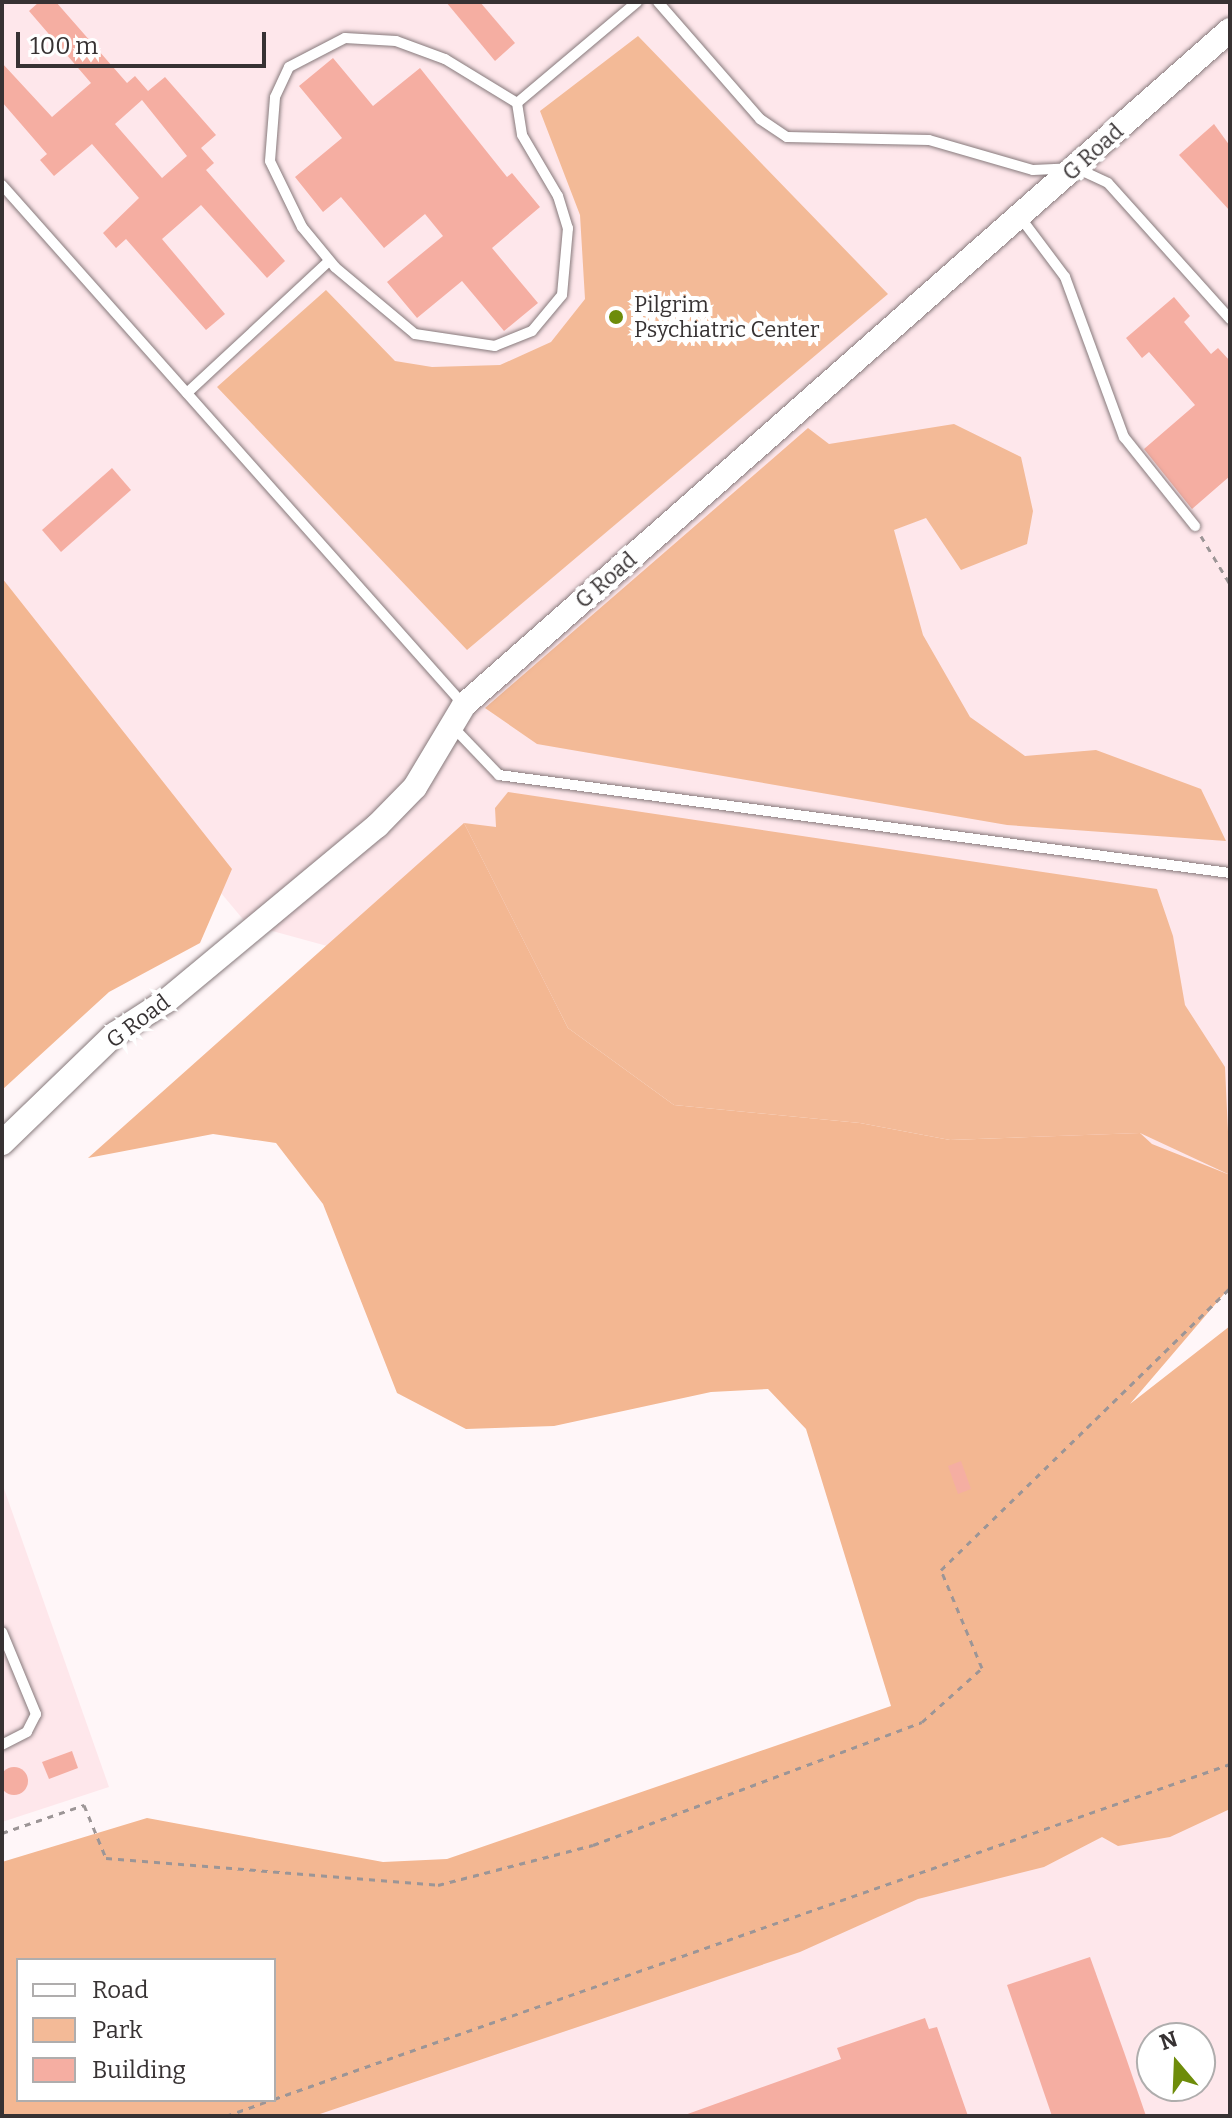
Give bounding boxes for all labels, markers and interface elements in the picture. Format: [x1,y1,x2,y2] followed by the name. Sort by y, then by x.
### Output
[20,16,270,66] scale bar
[30,32,98,60] text: 100 m
[1057,118,1129,186] street label: G Road
[634,291,820,342] place label: Pilgrim Psychiatric Center
[605,306,627,328] marker: Pilgrim Psychiatric Center
[570,546,642,614] street label: G Road
[101,989,175,1053] street label: G Road
[16,1958,276,2102] legend
[92,1976,148,2004] text: Road
[92,2016,143,2044] text: Park
[1136,2022,1216,2102] north arrow
[1156,2025,1181,2056] text: N
[92,2056,186,2084] text: Building

